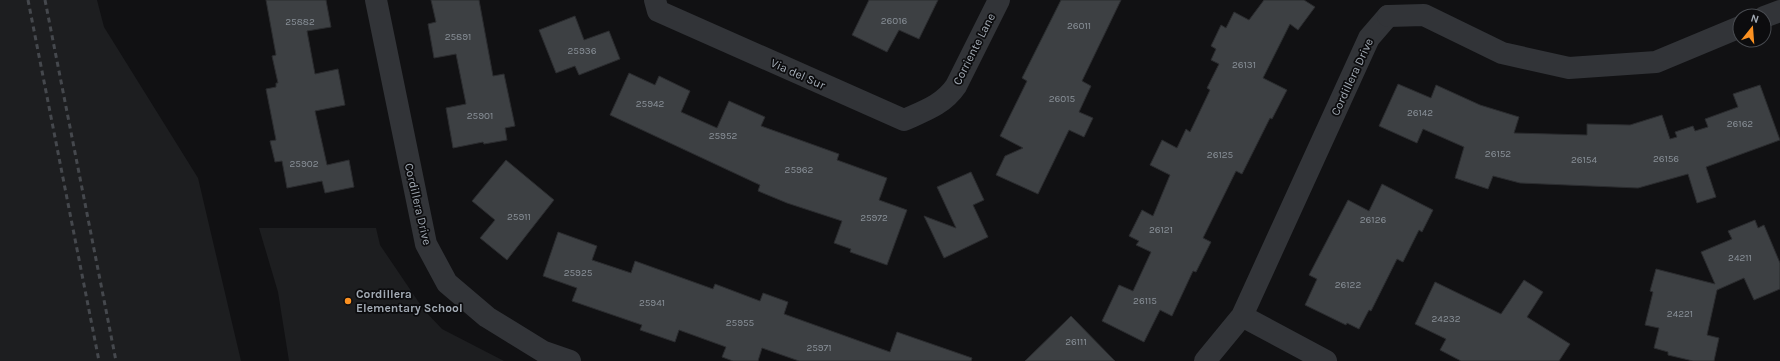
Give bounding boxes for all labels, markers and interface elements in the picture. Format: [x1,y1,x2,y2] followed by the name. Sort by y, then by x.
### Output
[1732,8,1772,48] north arrow
[950,11,998,87] street label: Corriente Lane
[1749,12,1760,26] text: N
[881,15,908,27] house number: 26016
[285,16,315,28] house number: 25882
[1067,20,1091,32] house number: 26011
[445,31,471,43] house number: 25891
[1328,36,1376,118] street label: Cordillera Drive
[568,45,597,57] house number: 25936
[769,56,828,92] street label: Via del Sur
[1232,59,1256,71] house number: 26131
[1049,93,1076,105] house number: 26015
[636,98,665,110] house number: 25942
[1407,107,1433,119] house number: 26142
[467,110,493,122] house number: 25901
[1727,118,1753,130] house number: 26162
[709,130,738,142] house number: 25952
[1485,148,1511,160] house number: 26152
[1207,149,1233,161] house number: 26125
[1653,153,1679,165] house number: 26156
[1571,154,1597,166] house number: 26154
[290,158,319,170] house number: 25902
[402,162,434,246] street label: Cordillera Drive
[785,164,814,176] house number: 25962
[507,211,531,223] house number: 25911
[860,212,888,224] house number: 25972
[1360,214,1386,226] house number: 26126
[1149,224,1173,236] house number: 26121
[1728,252,1752,264] house number: 24211
[564,267,593,279] house number: 25925
[1335,279,1361,291] house number: 26122
[356,287,463,315] place label: Cordillera Elementary School
[1133,295,1157,307] house number: 26115
[343,296,353,306] marker: Cordillera Elementary School
[639,297,665,309] house number: 25941
[1667,308,1693,320] house number: 24221
[1432,313,1461,325] house number: 24232
[726,317,755,329] house number: 25955
[1065,336,1087,348] house number: 26111
[806,342,832,354] house number: 25971

